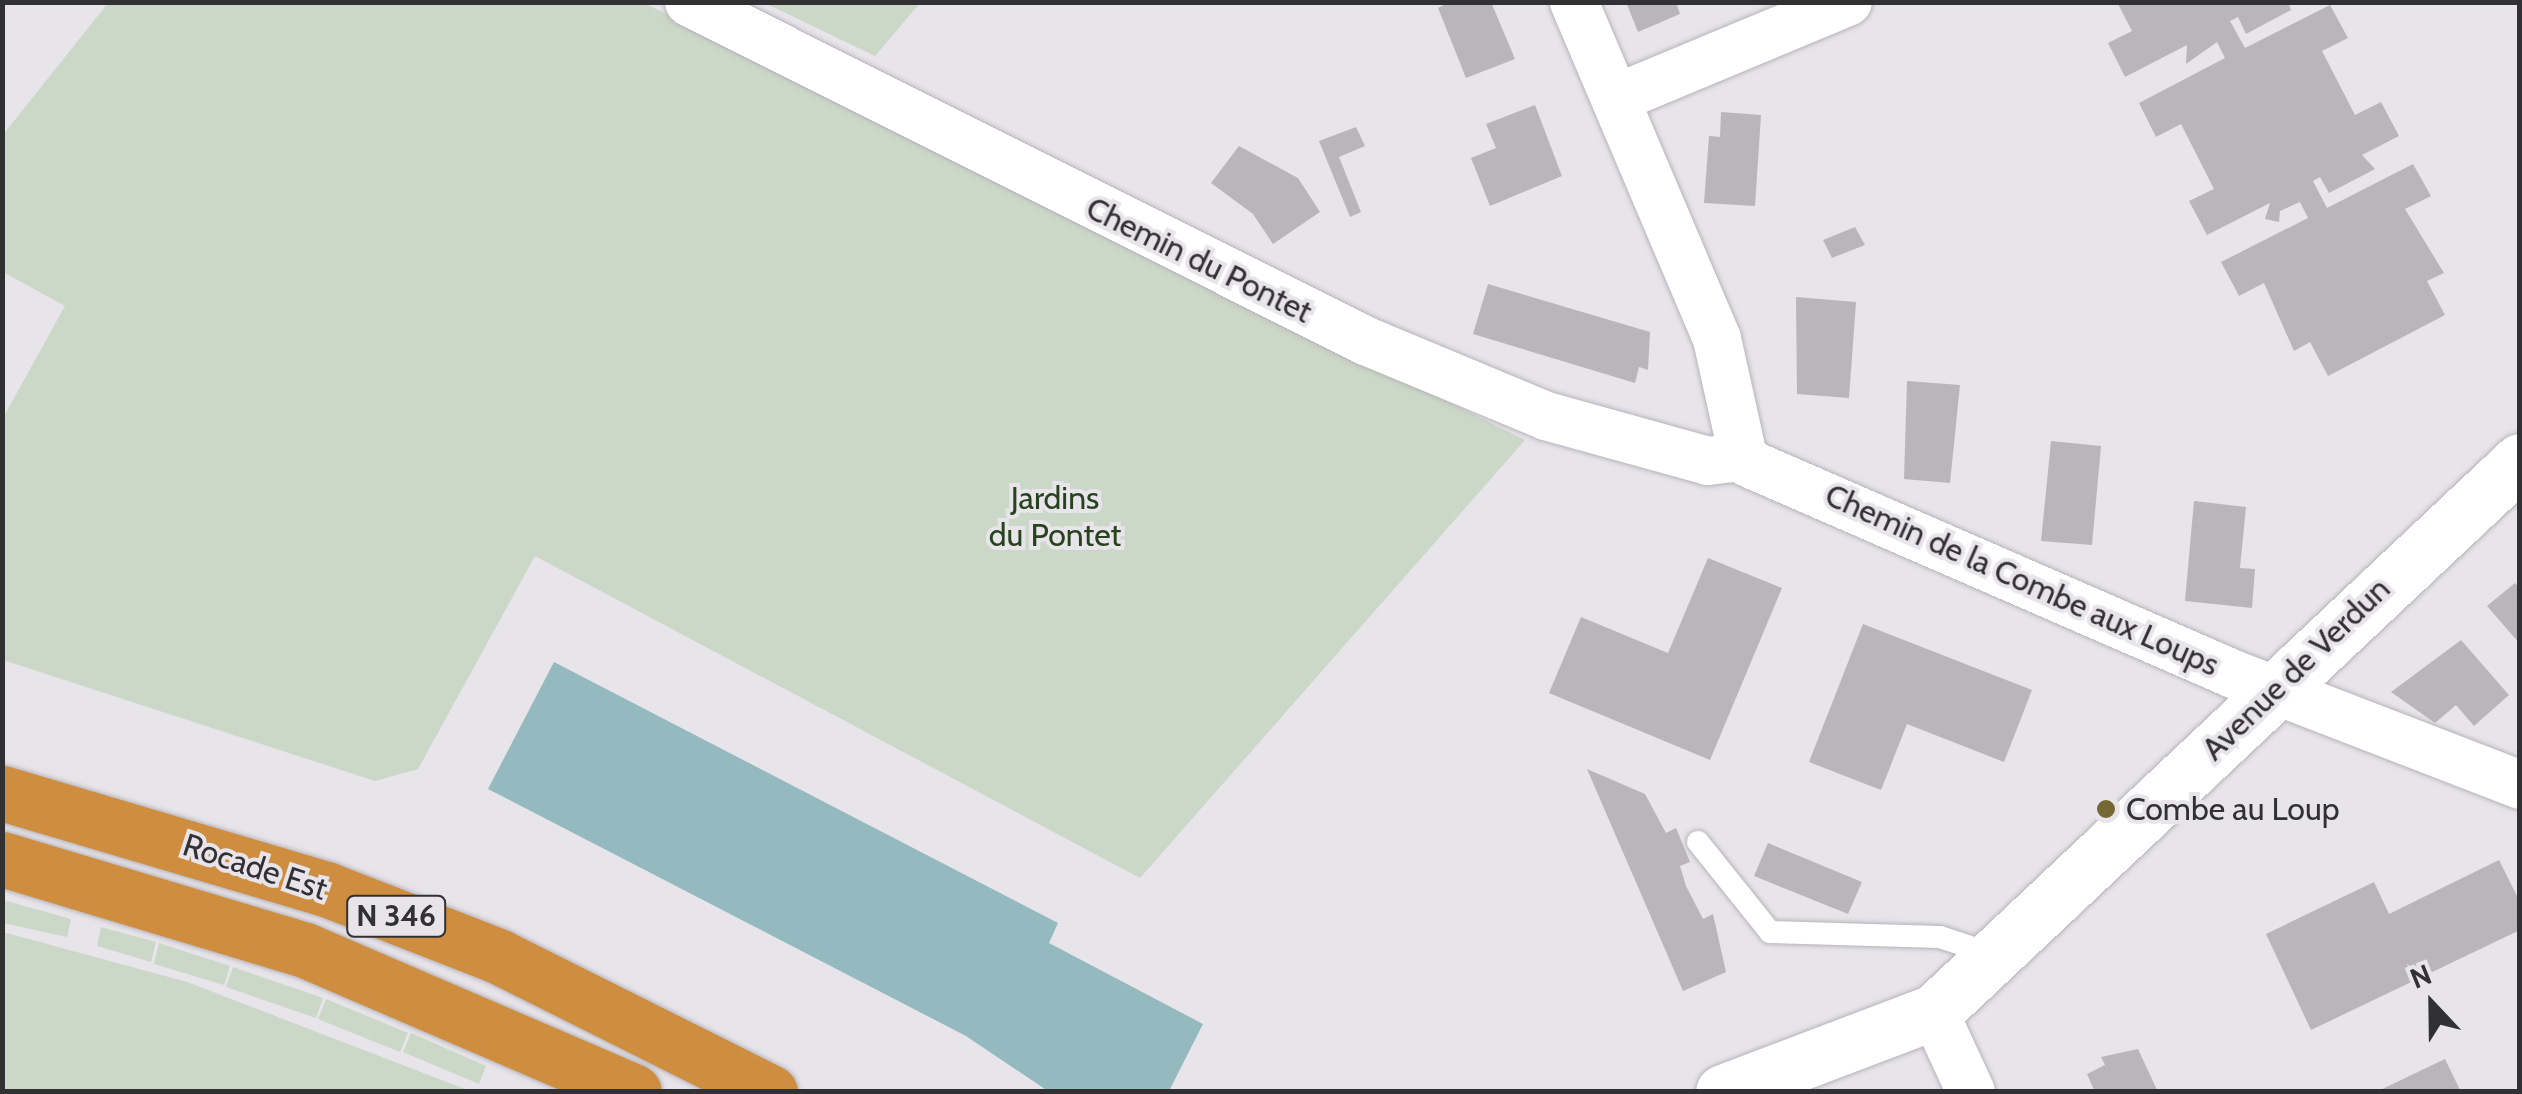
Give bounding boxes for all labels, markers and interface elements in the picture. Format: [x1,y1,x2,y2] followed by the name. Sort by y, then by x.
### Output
[1080,189,1318,331] street label: Chemin du Pontet
[1819,476,2225,684] street label: Chemin de la Combe aux Loups
[989,480,1121,555] park label: Jardins du Pontet
[2194,570,2398,768] street label: Avenue de Verdun
[2126,790,2340,828] place label: Combe au Loup
[2095,798,2117,820] marker: Combe au Loup
[178,826,332,908] street label: Rocade Est
[346,891,446,941] road number: N 346
[2382,954,2482,1054] north arrow
[2405,957,2436,996] text: N

